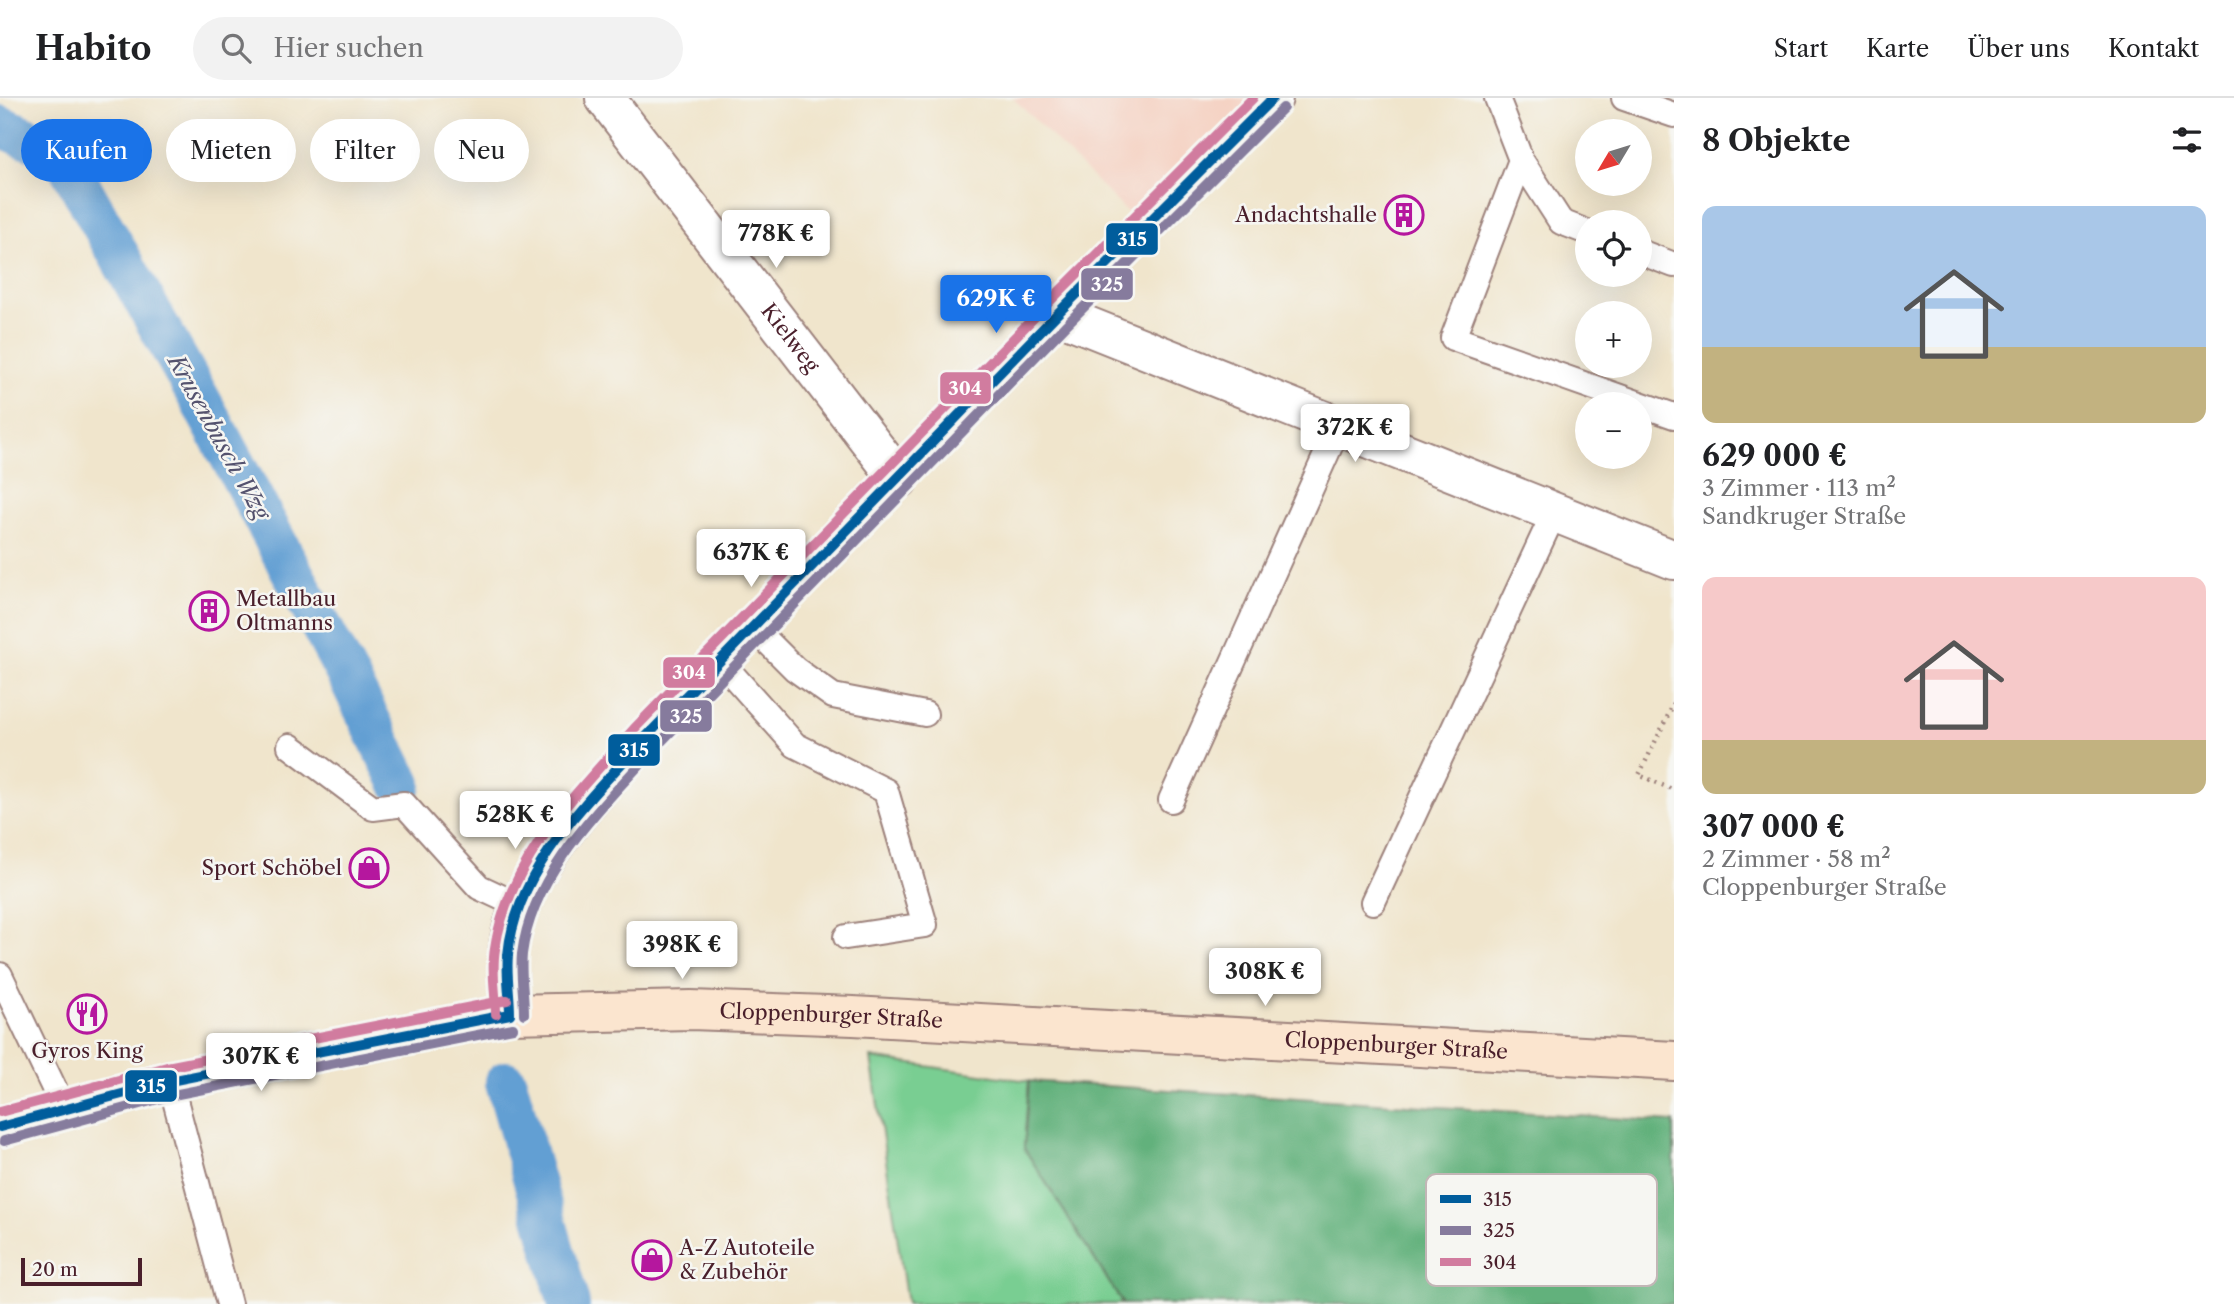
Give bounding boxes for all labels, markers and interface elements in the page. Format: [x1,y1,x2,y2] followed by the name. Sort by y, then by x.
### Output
[193,17,683,80] search box
[35,28,151,69] text: Habito
[217,29,255,67] icon: search
[273,32,424,64] text: Hier suchen
[1774,34,1828,63] text: Start
[1866,34,1929,63] text: Karte
[1967,34,2070,63] text: Über uns
[2108,34,2199,63] text: Kontakt
[21,119,152,182] chip: Kaufen
[166,119,296,182] chip: Mieten
[310,119,420,182] chip: Filter
[434,119,529,182] chip: Neu
[1575,119,1652,196] north arrow
[1575,119,1652,469] map controls
[2168,121,2206,159] icon: filters
[1702,122,1850,159] text: 8 Objekte
[1383,194,1425,236] building icon: Andachtshalle
[1234,202,1377,227] place label: Andachtshalle
[1575,210,1652,287] button: locate
[719,211,833,270] pin: 778K €
[738,219,814,247] text: 778K €
[1105,222,1159,256] line badge: 315
[1117,228,1147,251] text: 315
[1891,251,2017,377] icon: home
[1080,267,1134,301] line badge: 325
[1091,273,1123,296] text: 325
[939,275,1053,335] pin: 629K €
[956,284,1036,312] text: 629K €
[756,298,825,378] street label: Kielweg
[1575,301,1652,378] button: +
[161,348,277,526] water label: Krusenbusch Wzg
[939,371,992,405] line badge: 304
[948,377,982,400] text: 304
[1575,392,1652,469] button: −
[1298,404,1412,464] pin: 372K €
[1317,413,1393,441] text: 372K €
[1702,437,1847,474] text: 629 000 €
[1702,474,1896,502] text: 3 Zimmer · 113 m²
[1702,502,1906,530] text: Sandkruger Straße
[694,530,808,589] pin: 637K €
[713,538,789,566] text: 637K €
[236,586,336,635] place label: Metallbau Oltmanns
[188,590,230,632] building icon: Metallbau Oltmanns
[1891,622,2017,748] icon: home
[662,656,716,689] line badge: 304
[672,661,706,684] text: 304
[659,699,713,733] line badge: 325
[670,705,702,728] text: 325
[607,733,661,767] line badge: 315
[619,739,649,762] text: 315
[458,792,572,851] pin: 528K €
[476,800,554,828] text: 528K €
[1702,808,1845,845] text: 307 000 €
[1702,845,1891,873] text: 2 Zimmer · 58 m²
[348,847,390,889] shop icon: Sport Schöbel
[202,855,342,880] place label: Sport Schöbel
[1702,873,1947,901] text: Cloppenburger Straße
[625,922,739,981] pin: 398K €
[642,930,722,958] text: 398K €
[1208,948,1322,1008] pin: 308K €
[1225,957,1305,985] text: 308K €
[66,993,108,1035] restaurant icon: Gyros King
[719,998,944,1033] street label: Cloppenburger Straße
[1284,1027,1509,1064] street label: Cloppenburger Straße
[204,1034,318,1093] pin: 307K €
[31,1038,144,1063] place label: Gyros King
[222,1042,300,1070] text: 307K €
[124,1069,178,1103] line badge: 315
[136,1075,166,1098] text: 315
[1426,1174,1657,1286] legend
[1483,1188,1512,1211] text: 315
[1483,1219,1515,1242] text: 325
[678,1235,815,1284] place label: A-Z Autoteile & Zubehör
[631,1239,673,1281] shop icon: A-Z Autoteile & Zubehör
[1483,1251,1517,1274] text: 304
[21,1255,142,1287] scale bar
[32,1258,78,1281] text: 20 m

